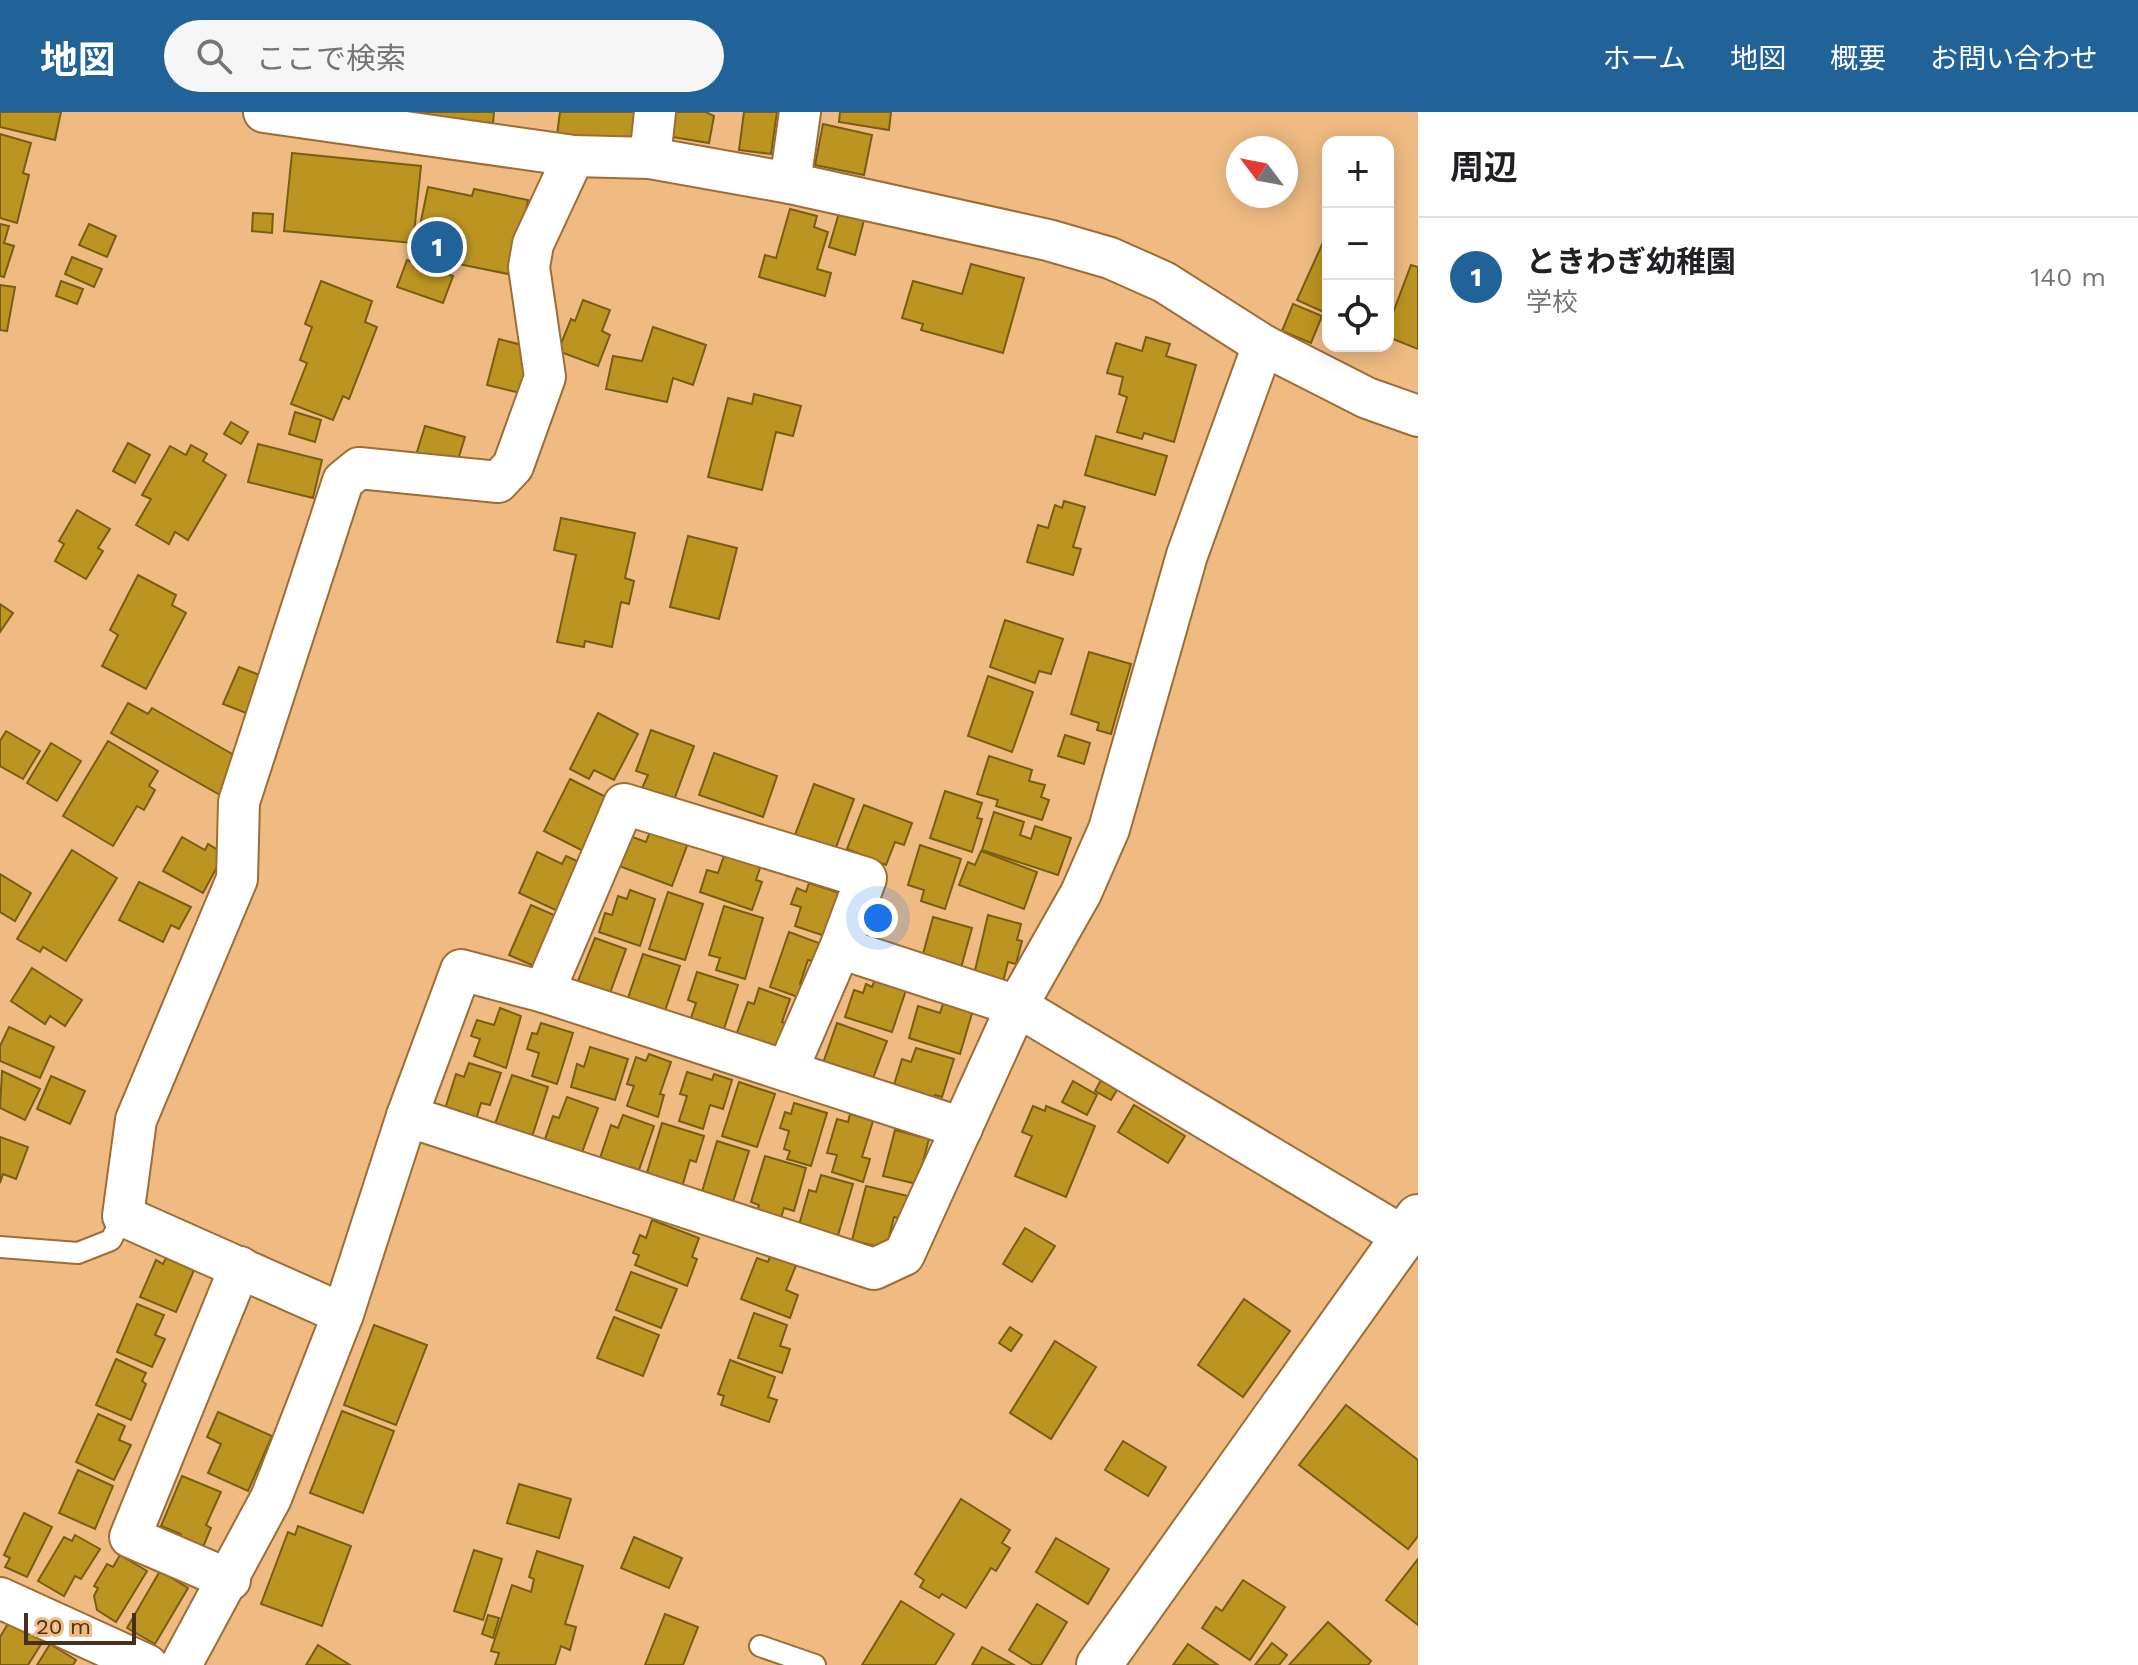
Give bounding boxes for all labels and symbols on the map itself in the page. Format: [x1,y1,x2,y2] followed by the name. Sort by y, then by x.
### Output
[1226,136,1298,208] north arrow
[411,217,463,277] pin: 1
[858,898,898,938] your location
[24,1609,136,1645] scale bar

